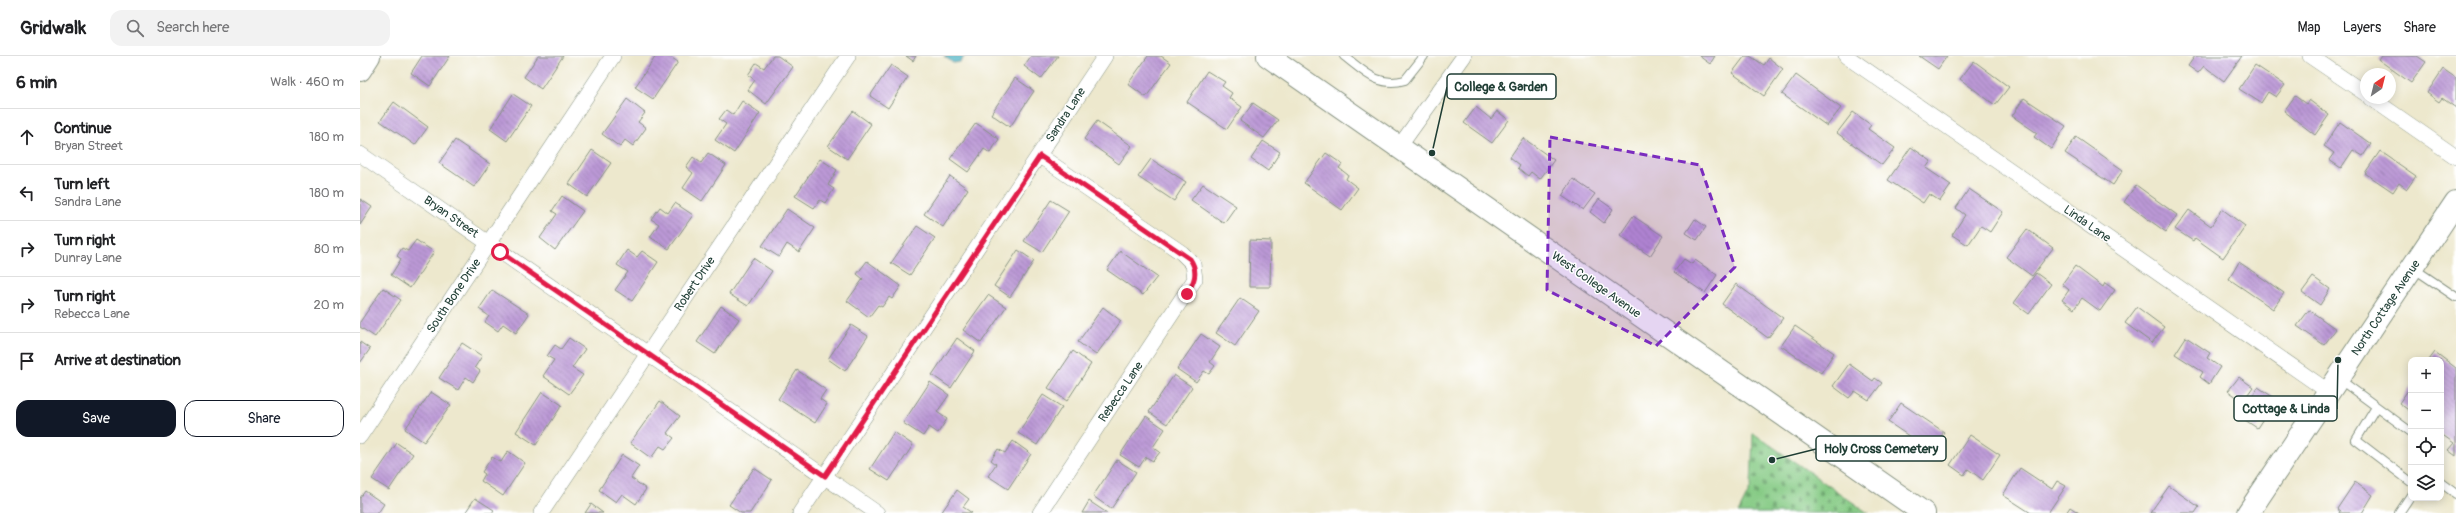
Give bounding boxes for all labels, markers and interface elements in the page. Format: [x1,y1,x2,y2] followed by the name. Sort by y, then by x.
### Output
[110,10,390,46] search box
[20,16,86,40] text: Gridwalk
[124,17,146,39] icon: search
[156,18,229,37] text: Search here
[2298,19,2321,36] text: Map
[2343,19,2381,36] text: Layers
[2403,19,2436,36] text: Share
[2360,68,2396,104] north arrow
[16,72,57,93] text: 6 min
[270,74,344,90] text: Walk · 460 m
[1447,74,1556,99] callout: College & Garden
[1454,79,1548,95] text: College & Garden
[1043,85,1089,145] street label: Sandra Lane
[54,119,112,138] text: Continue
[16,126,38,148] icon: ahead
[309,129,344,145] text: 180 m
[54,138,123,154] text: Bryan Street
[54,175,110,194] text: Turn left
[16,182,38,204] icon: left
[309,185,344,201] text: 180 m
[421,193,481,241] street label: Bryan Street
[54,194,121,210] text: Sandra Lane
[2060,202,2114,246] street label: Linda Lane
[54,231,115,250] text: Turn right
[16,238,38,260] icon: right
[314,241,344,257] text: 80 m
[491,243,509,261] route start
[1548,248,1644,322] street label: West College Avenue
[54,250,122,266] text: Dunray Lane
[671,254,719,314] street label: Robert Drive
[424,256,484,336] street label: South Bone Drive
[2348,257,2424,359] street label: North Cottage Avenue
[1178,285,1196,303] route end
[54,287,115,306] text: Turn right
[16,294,38,316] icon: right
[313,297,344,313] text: 20 m
[54,306,130,322] text: Rebecca Lane
[16,350,38,372] icon: arrive
[54,351,181,370] text: Arrive at destination
[2408,357,2444,501] map controls
[2408,357,2444,393] button: +
[1095,359,1147,425] street label: Rebecca Lane
[2408,393,2444,429] button: −
[2234,396,2337,421] callout: Cottage & Linda
[16,400,176,437] button: Save
[184,400,344,437] button: Share
[2242,401,2330,417] text: Cottage & Linda
[2408,429,2444,465] button: locate
[1816,436,1946,461] callout: Holy Cross Cemetery
[1824,441,1939,457] text: Holy Cross Cemetery
[2408,465,2444,501] button: layers

